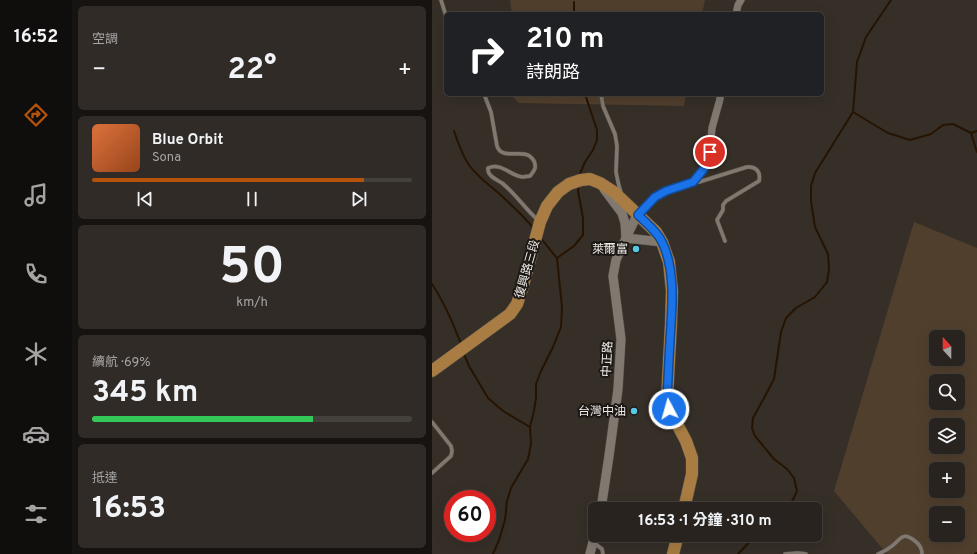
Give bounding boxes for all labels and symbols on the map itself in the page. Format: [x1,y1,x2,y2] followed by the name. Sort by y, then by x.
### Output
[693,135,727,169] pin
[512,238,544,300] street label: 復興路三段
[592,242,628,258] place label: 萊爾富
[631,244,641,254] marker: 萊爾富
[929,330,965,366] north arrow
[599,341,617,377] street label: 中正路
[648,388,690,430] position arrow
[578,404,626,420] place label: 台灣中油
[629,406,639,416] marker: 台灣中油
[444,490,496,542] speed limit sign: 60

